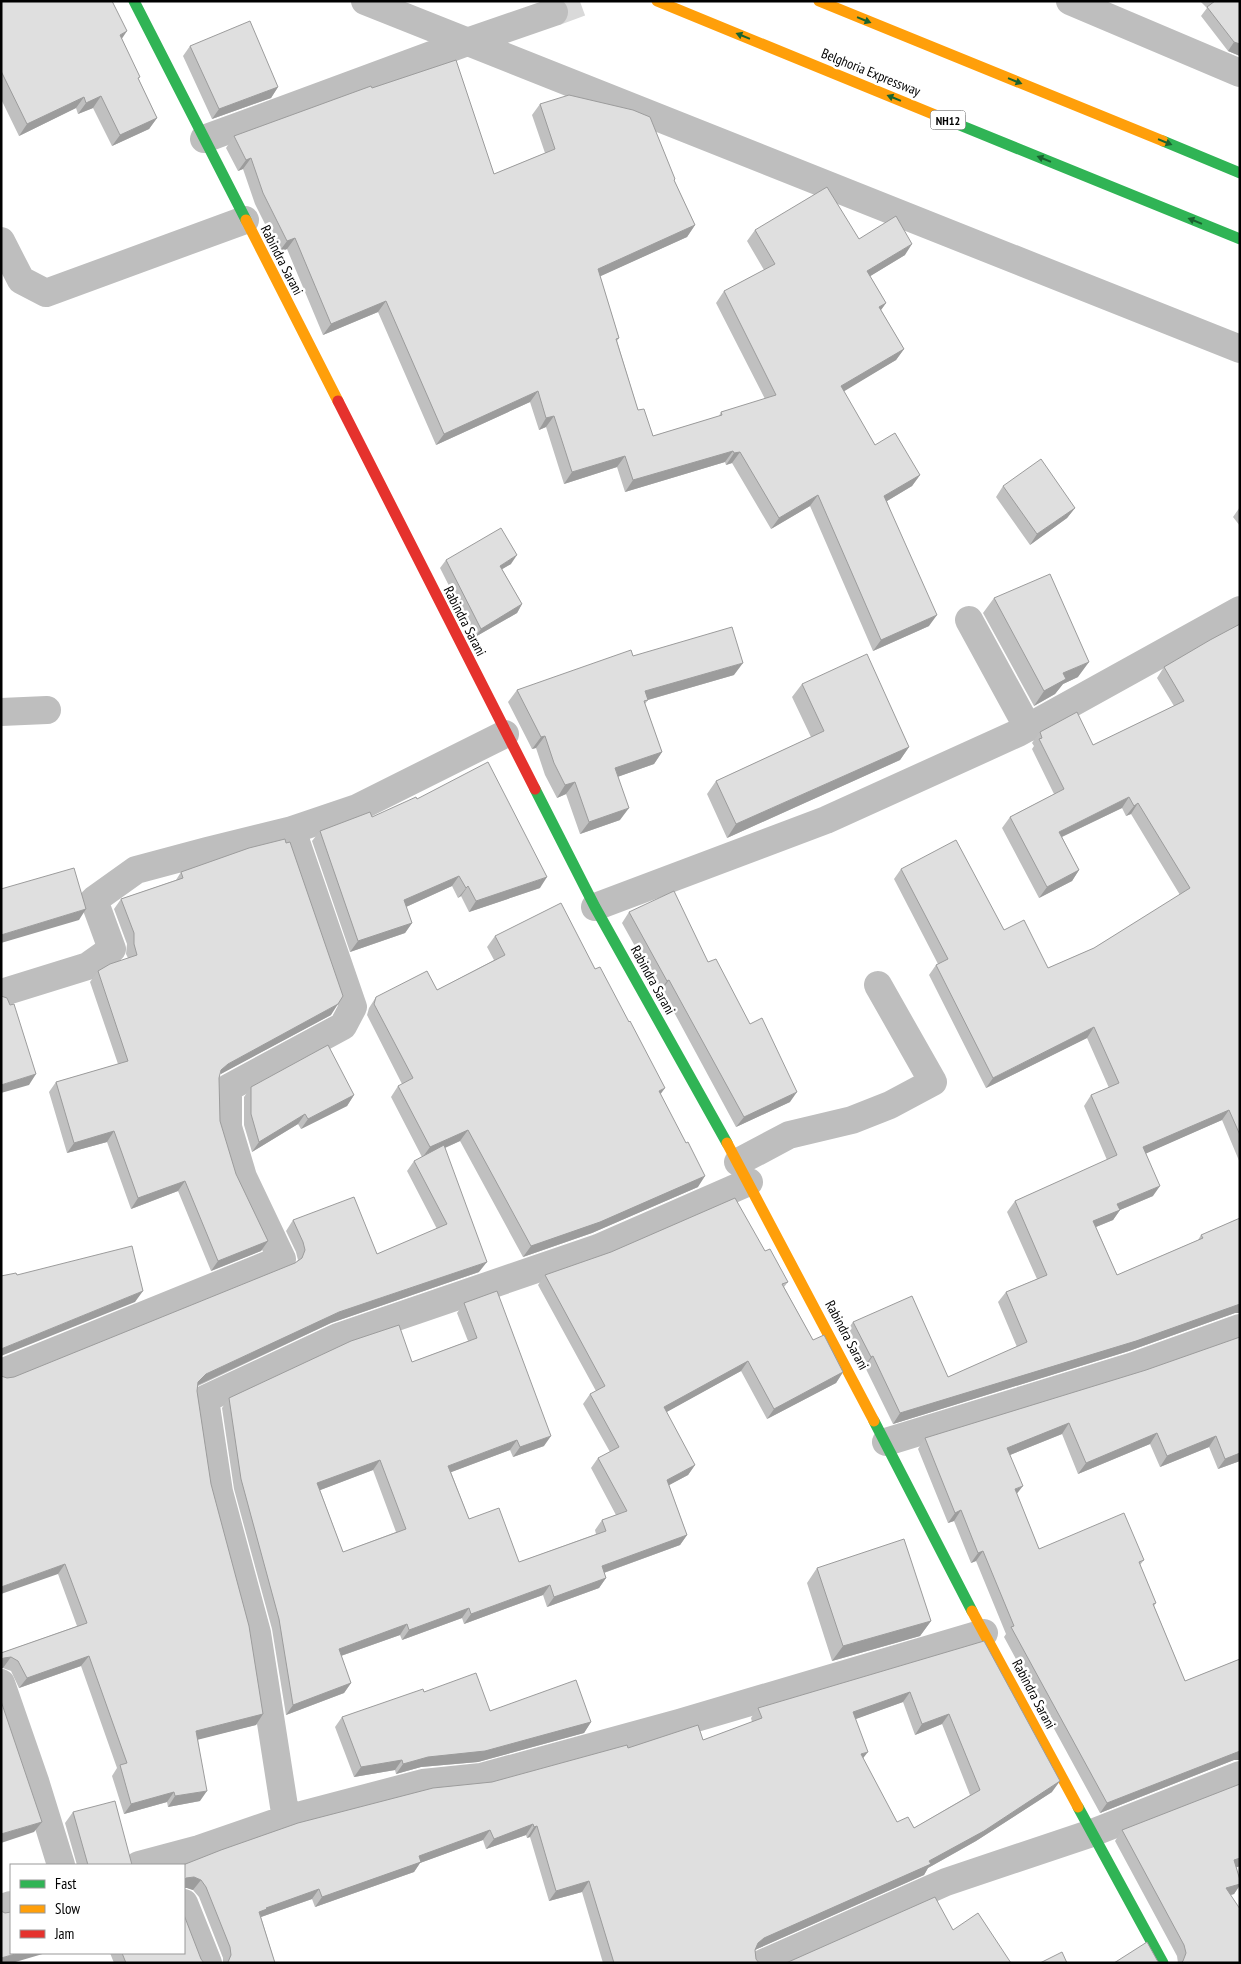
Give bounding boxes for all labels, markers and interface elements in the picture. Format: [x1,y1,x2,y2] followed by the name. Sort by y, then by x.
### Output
[857,16,871,24] one-way arrow
[736,32,750,40] one-way arrow
[819,44,924,100] street label: Belghoria Expressway
[1008,77,1023,85] one-way arrow
[887,93,901,101] one-way arrow
[930,110,966,130] road number: NH12
[1158,139,1172,147] one-way arrow
[1036,155,1051,163] one-way arrow
[1188,216,1202,224] one-way arrow
[257,222,307,298] street label: Rabindra Sarani
[440,583,490,659] street label: Rabindra Sarani
[627,942,679,1018] street label: Rabindra Sarani
[821,1297,873,1373] street label: Rabindra Sarani
[1008,1656,1060,1732] street label: Rabindra Sarani
[10,1864,185,1954] legend
[55,1874,76,1893] text: Fast
[55,1899,80,1918] text: Slow
[54,1924,74,1943] text: Jam

